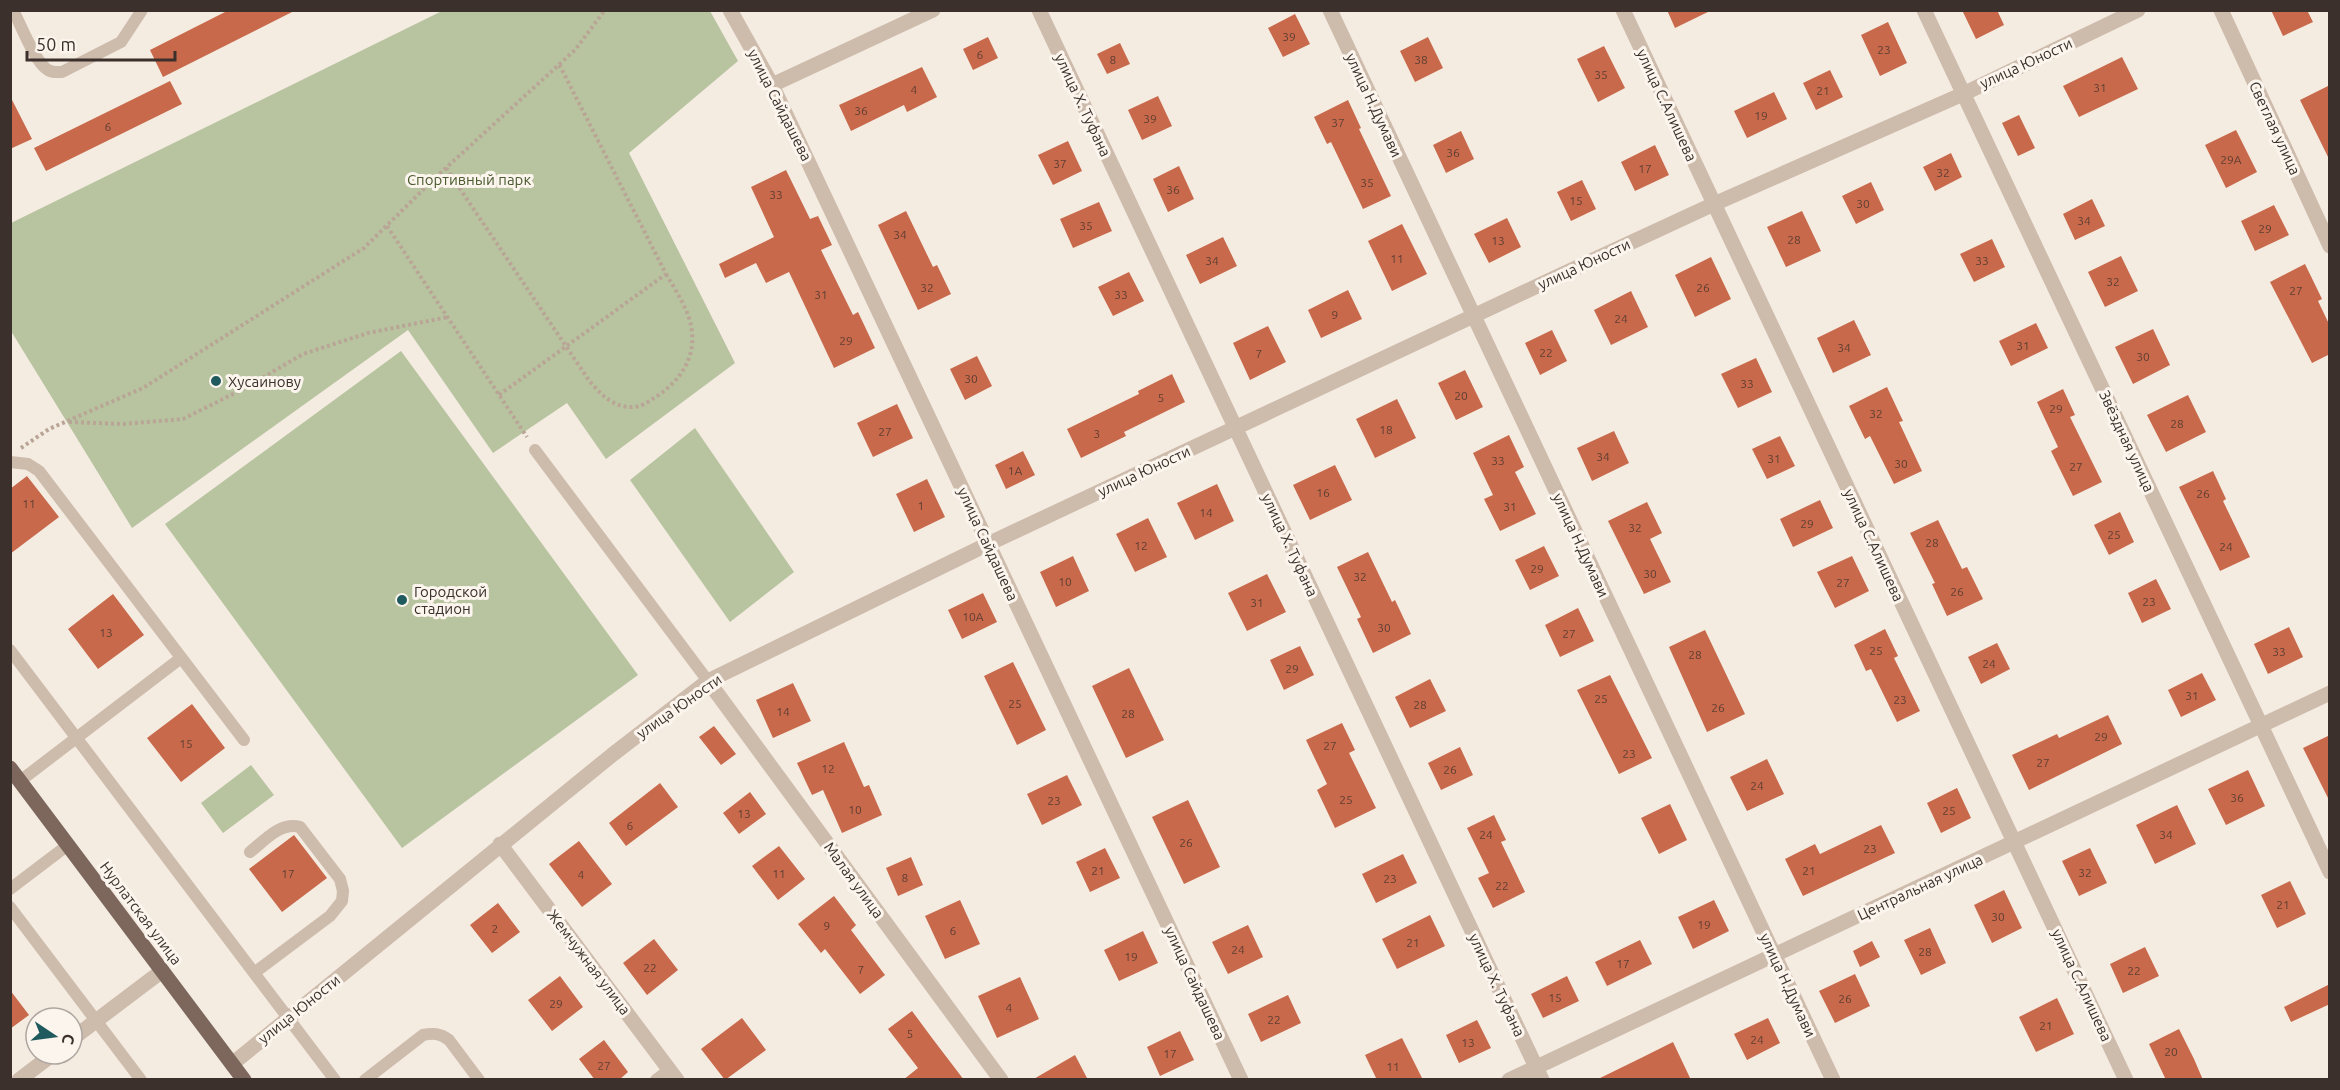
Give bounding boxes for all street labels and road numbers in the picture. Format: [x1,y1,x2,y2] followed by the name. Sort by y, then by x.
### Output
[1977,34,2075,92] street label: улица Юности
[744,46,816,164] street label: улица Сайдашева
[1633,46,1701,164] street label: улица С.Алишева
[1342,50,1406,160] street label: улица Н.Думави
[1052,51,1114,159] street label: улица Х. Туфана
[2246,79,2304,177] street label: Светлая улица
[1535,235,1633,293] street label: улица Юности
[2096,388,2158,494] street label: Звёздная улица
[1095,442,1193,500] street label: улица Юности
[954,485,1022,603] street label: улица Сайдашева
[1840,486,1908,604] street label: улица С.Алишева
[1549,490,1613,600] street label: улица Н.Думави
[1259,491,1321,599] street label: улица Х. Туфана
[633,670,725,742] street label: улица Юности
[821,839,887,921] street label: Малая улица
[1855,850,1985,924] street label: Центральная улица
[97,858,185,968] street label: Нурлатская улица
[544,906,634,1018] street label: Жемчужная улица
[1161,924,1229,1042] street label: улица Сайдашева
[2048,926,2116,1044] street label: улица С.Алишева
[1756,930,1820,1040] street label: улица Н.Думави
[1466,931,1528,1039] street label: улица Х. Туфана
[255,971,343,1047] street label: улица Юности

